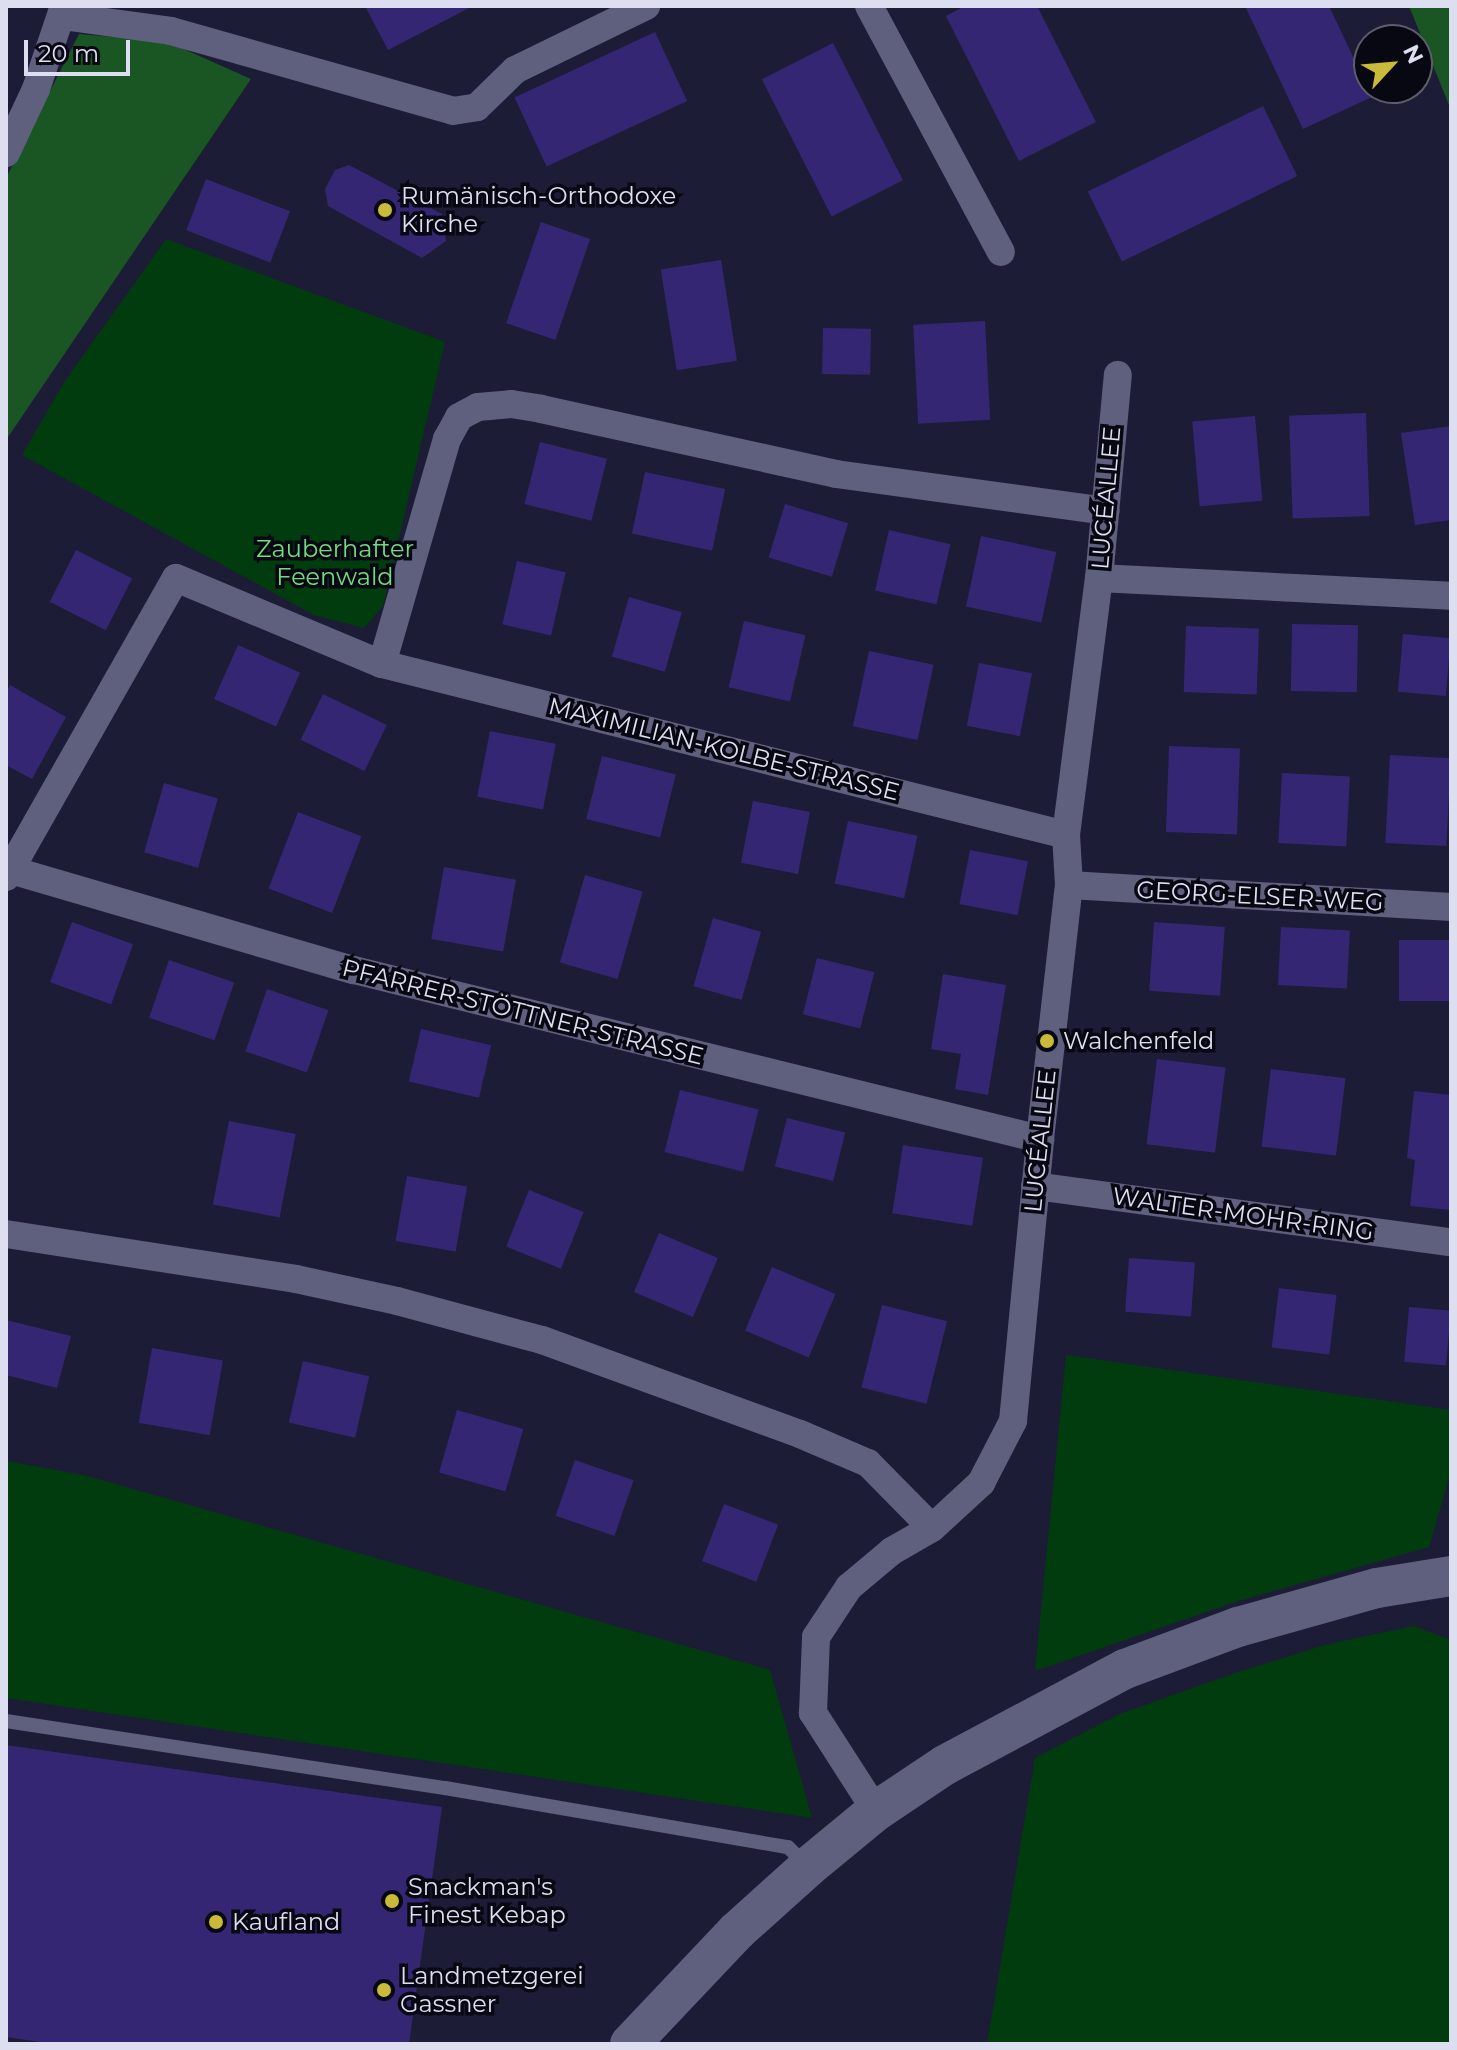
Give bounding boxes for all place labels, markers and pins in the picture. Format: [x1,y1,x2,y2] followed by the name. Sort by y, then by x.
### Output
[401,182,676,238] place label: Rumänisch-Orthodoxe Kirche
[376,201,394,219] marker: Rumänisch-Orthodoxe Kirche
[1063,1027,1214,1055] place label: Walchenfeld
[1038,1032,1056,1050] marker: Walchenfeld
[408,1873,566,1929] place label: Snackman's Finest Kebap
[383,1892,401,1910] marker: Snackman's Finest Kebap
[232,1908,340,1936] place label: Kaufland
[207,1913,225,1931] marker: Kaufland
[400,1962,584,2018] place label: Landmetzgerei Gassner
[375,1981,393,1999] marker: Landmetzgerei Gassner

